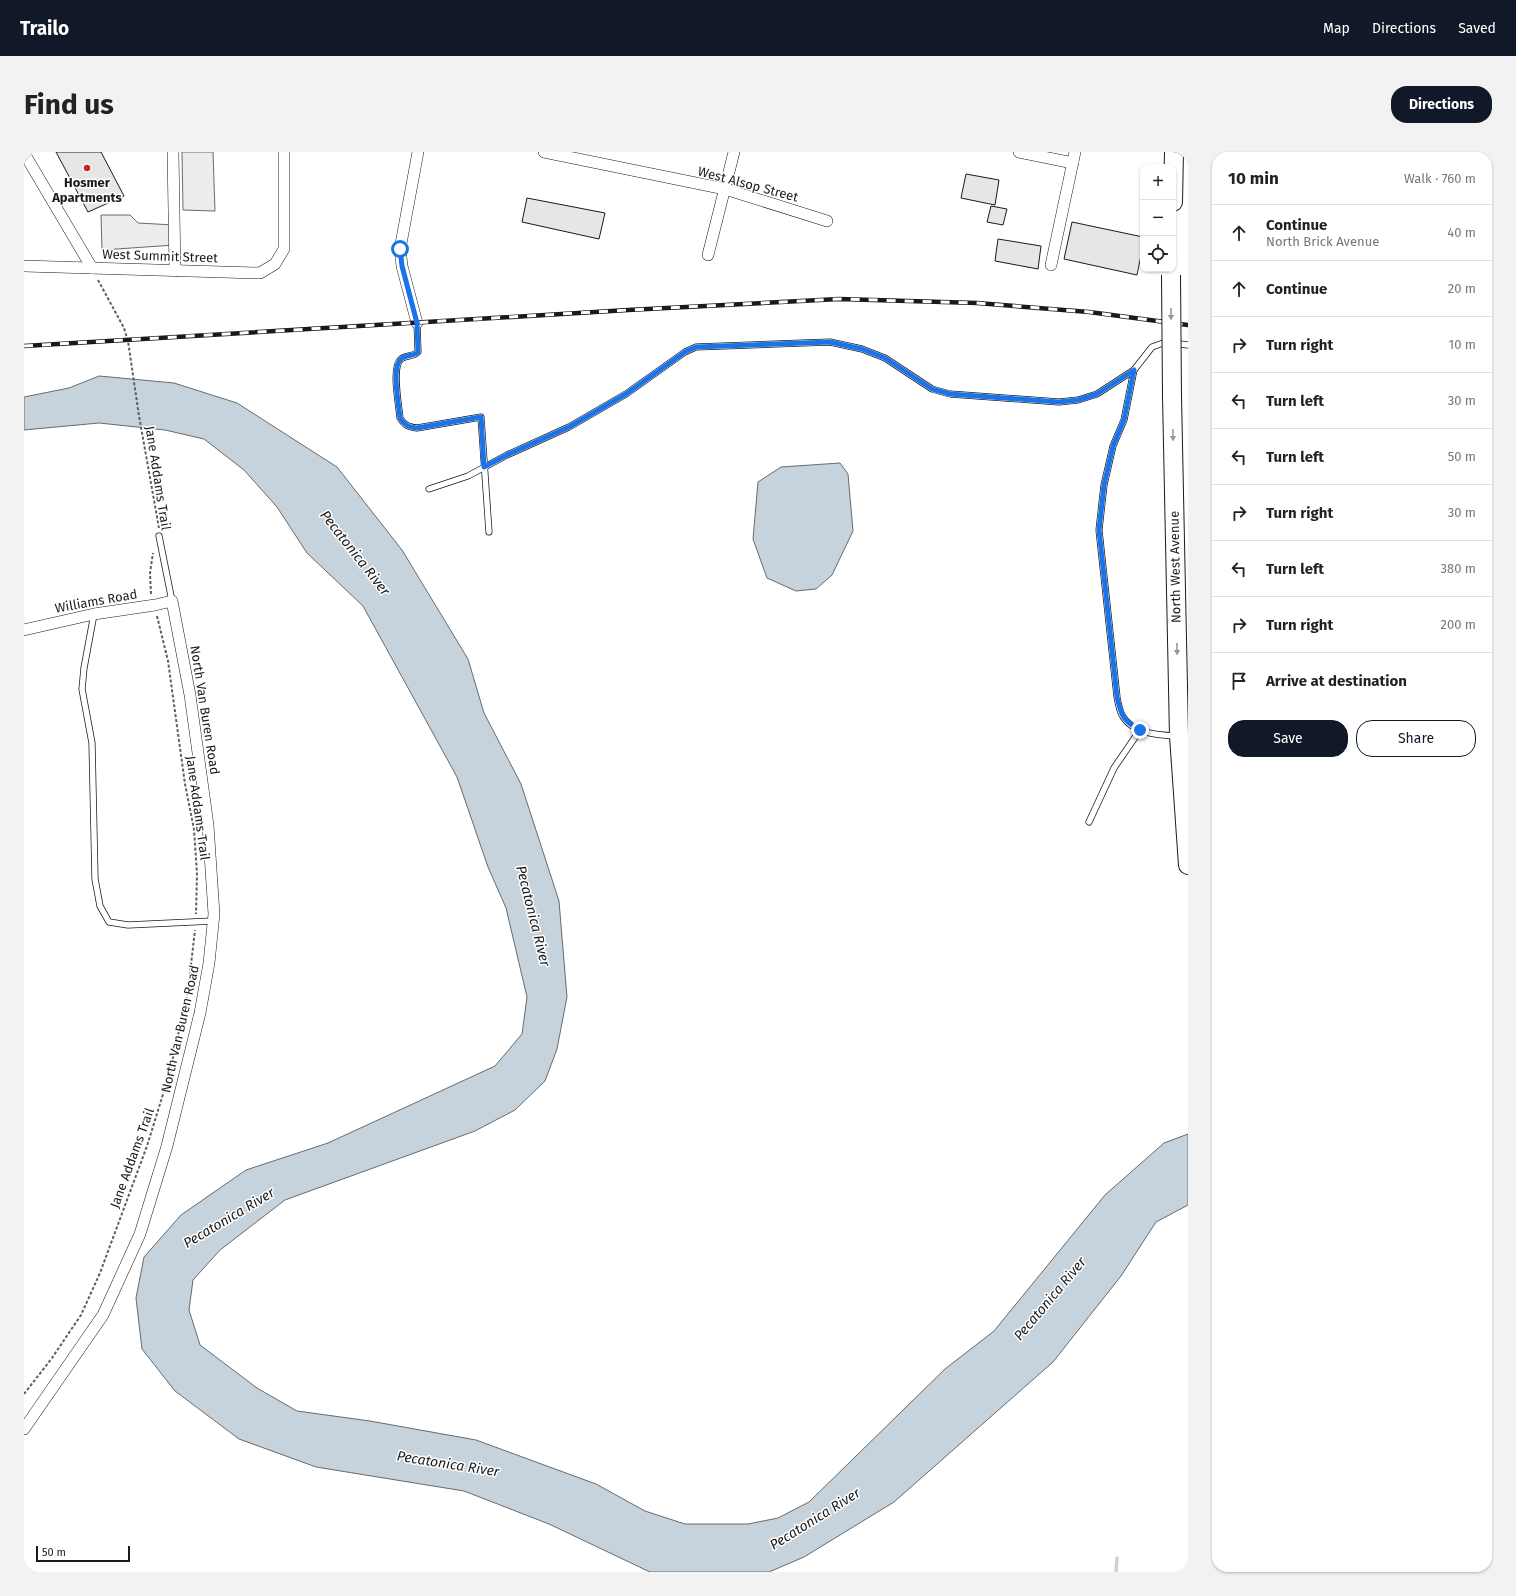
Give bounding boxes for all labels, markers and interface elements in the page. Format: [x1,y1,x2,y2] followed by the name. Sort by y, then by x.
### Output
[20,17,69,40] text: Trailo
[1323,20,1350,37] text: Map
[1372,20,1436,37] text: Directions
[1458,20,1496,37] text: Saved
[1391,86,1492,123] button: Directions
[24,88,114,121] text: Find us
[82,163,92,173] marker: Hosmer Apartments
[696,163,800,205] street label: West Alsop Street
[1140,164,1176,272] map controls
[1140,164,1176,200] button: +
[1228,168,1279,189] text: 10 min
[1404,171,1476,186] text: Walk · 760 m
[51,175,123,205] place label: Hosmer Apartments
[1140,200,1176,236] button: −
[1266,216,1327,234] text: Continue
[1228,222,1250,244] icon: ahead
[1447,225,1476,240] text: 40 m
[1266,234,1379,249] text: North Brick Avenue
[1140,236,1176,272] button: locate
[391,240,409,258] route start
[102,246,218,266] street label: West Summit Street
[1228,278,1250,300] icon: ahead
[1266,280,1327,298] text: Continue
[1448,281,1476,296] text: 20 m
[1168,308,1174,321] one-way arrow
[1228,334,1250,356] icon: right
[1266,336,1333,354] text: Turn right
[1449,337,1476,352] text: 10 m
[1228,390,1250,412] icon: left
[1266,392,1324,410] text: Turn left
[1448,393,1476,408] text: 30 m
[142,425,174,531] street label: Jane Addams Trail
[1169,429,1176,441] one-way arrow
[1228,446,1250,468] icon: left
[1266,448,1324,466] text: Turn left
[1448,449,1476,464] text: 50 m
[1228,502,1250,524] icon: right
[1266,504,1333,522] text: Turn right
[1448,505,1476,520] text: 30 m
[316,507,394,600] water label: Pecatonica River
[1167,511,1183,623] street label: North West Avenue
[1228,558,1250,580] icon: left
[1266,560,1324,578] text: Turn left
[1441,561,1476,576] text: 380 m
[54,586,138,616] street label: Williams Road
[1228,614,1250,636] icon: right
[1266,616,1333,634] text: Turn right
[1440,617,1476,632] text: 200 m
[1174,643,1180,656] one-way arrow
[187,644,223,776] street label: North Van Buren Road
[1228,670,1250,692] icon: arrive
[1266,672,1407,690] text: Arrive at destination
[1228,720,1348,757] button: Save
[1356,720,1476,757] button: Share
[1131,721,1149,739] route end
[183,755,213,861] street label: Jane Addams Trail
[512,864,554,969] water label: Pecatonica River
[158,964,202,1094] street label: North Van Buren Road
[107,1106,157,1210] street label: Jane Addams Trail
[180,1184,278,1252] water label: Pecatonica River
[1010,1253,1090,1344] water label: Pecatonica River
[396,1448,501,1481] water label: Pecatonica River
[767,1484,864,1554] water label: Pecatonica River
[36,1544,130,1563] scale bar
[42,1546,66,1559] text: 50 m

